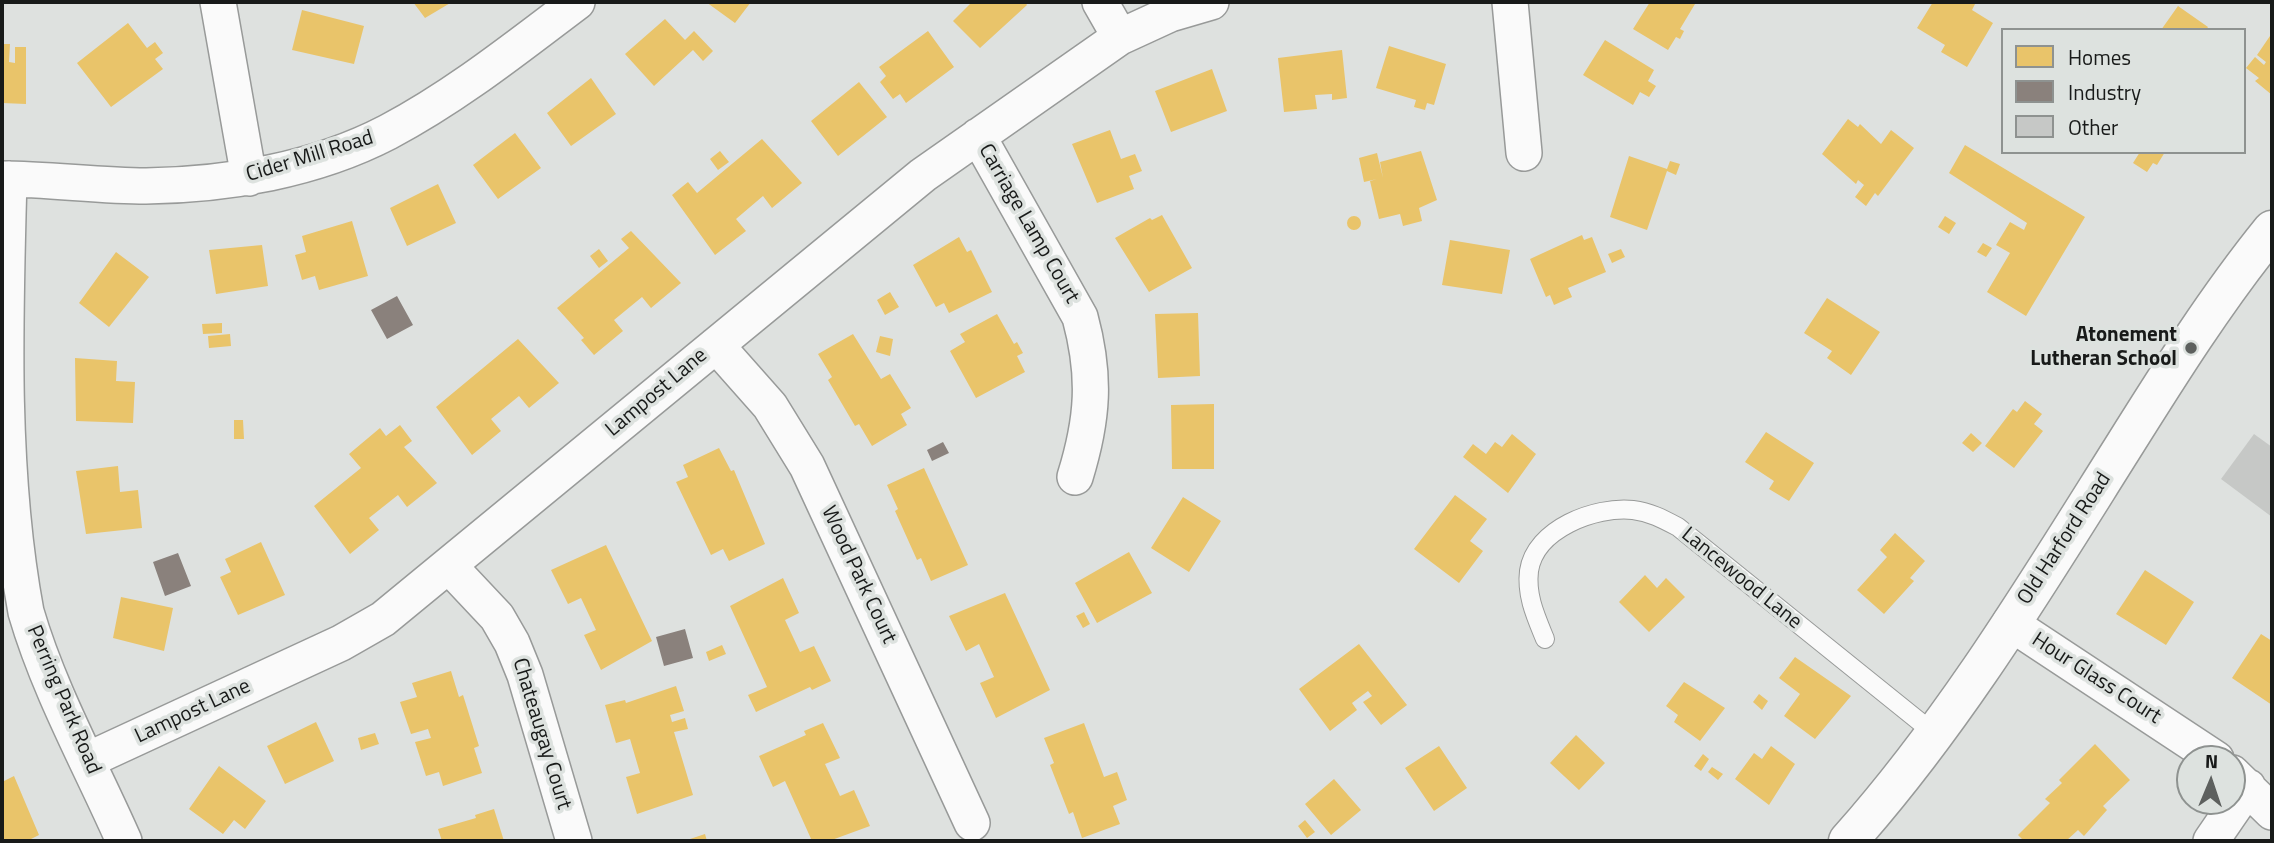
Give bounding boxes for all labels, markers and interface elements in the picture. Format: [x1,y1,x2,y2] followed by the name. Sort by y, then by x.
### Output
[2001,28,2246,154] legend
[2068,41,2131,73] text: Homes
[2068,76,2141,108] text: Industry
[2068,111,2118,143] text: Other
[243,126,377,188] street label: Cider Mill Road
[972,140,1084,308] street label: Carriage Lamp Court
[2030,323,2177,373] place label: Atonement Lutheran School
[2183,340,2199,356] marker: Atonement Lutheran School
[601,343,713,443] street label: Lampost Lane
[2013,468,2117,610] street label: Old Harford Road
[815,502,901,648] street label: Wood Park Court
[1676,523,1806,635] street label: Lancewood Lane
[20,622,106,778] street label: Perring Park Road
[2027,628,2165,730] street label: Hour Glass Court
[506,655,576,813] street label: Chateaugay Court
[131,674,255,750] street label: Lampost Lane
[2176,745,2246,815] north arrow
[2205,746,2219,775] text: N

